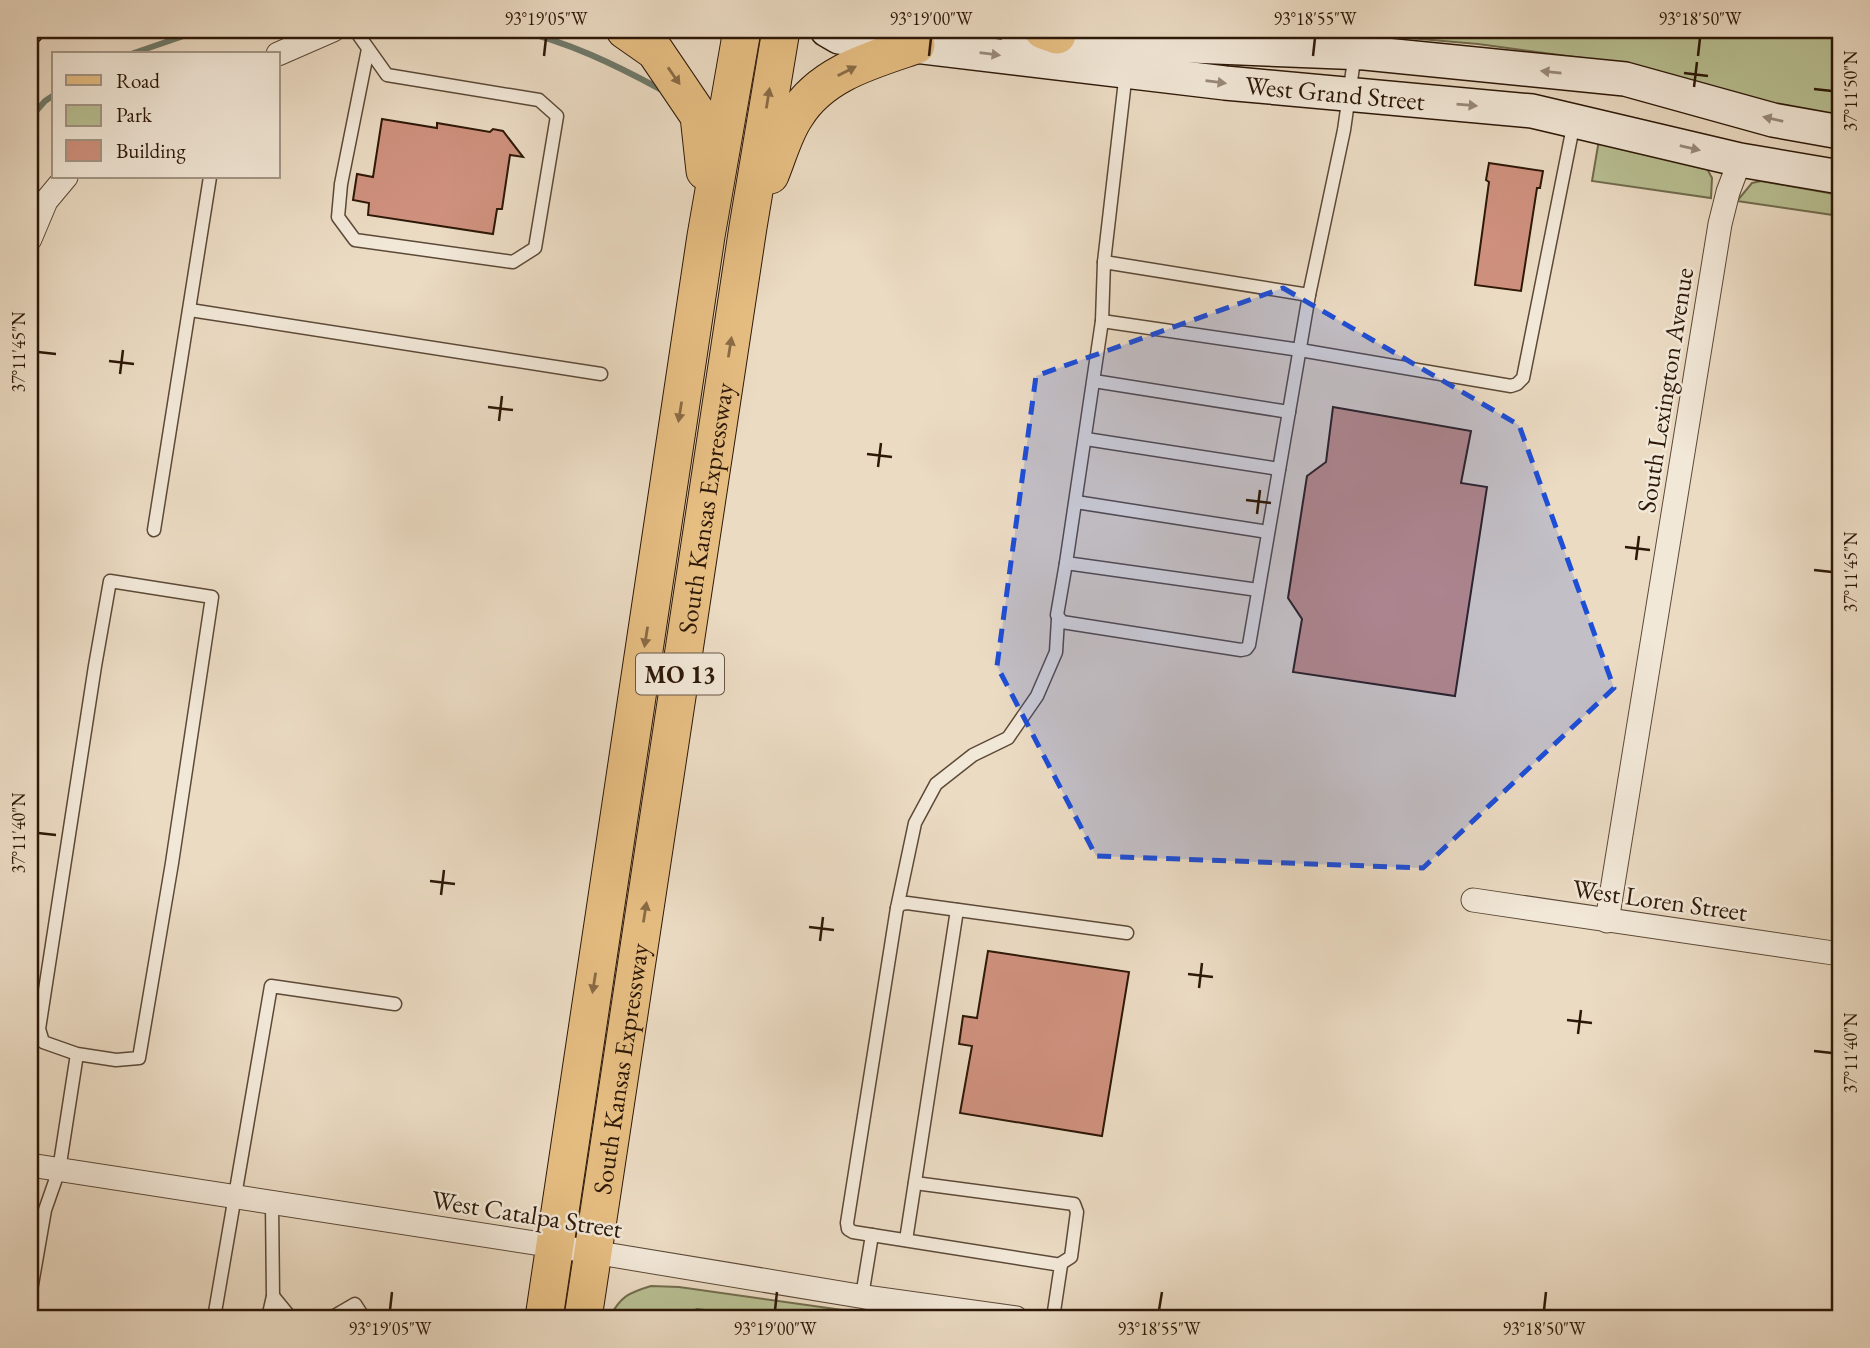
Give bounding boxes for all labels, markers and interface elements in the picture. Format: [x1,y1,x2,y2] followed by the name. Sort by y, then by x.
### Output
[504,7,588,30] text: 93°19'05"W
[889,7,973,30] text: 93°19'00"W
[1273,7,1357,30] text: 93°18'55"W
[1658,7,1742,30] text: 93°18'50"W
[979,49,1001,60] one-way arrow
[1839,50,1862,131] text: 37°11'50"N
[52,52,280,178] legend
[837,66,857,77] one-way arrow
[1540,66,1562,77] one-way arrow
[116,67,160,94] text: Road
[667,67,681,85] one-way arrow
[1244,68,1426,118] street label: West Grand Street
[1205,77,1227,88] one-way arrow
[763,87,774,109] one-way arrow
[1456,100,1478,111] one-way arrow
[116,101,153,128] text: Park
[1762,114,1784,125] one-way arrow
[116,137,186,164] text: Building
[1679,143,1701,154] one-way arrow
[1629,265,1701,515] street label: South Lexington Avenue
[7,311,30,392] text: 37°11'45"N
[724,336,735,358] one-way arrow
[670,380,741,636] street label: South Kansas Expressway
[674,401,685,423] one-way arrow
[1839,531,1862,612] text: 37°11'45"N
[640,626,651,648] one-way arrow
[636,654,724,694] road number: MO 13
[7,792,30,873] text: 37°11'40"N
[1570,871,1750,929] street label: West Loren Street
[639,901,650,923] one-way arrow
[585,940,657,1197] street label: South Kansas Expressway
[588,972,599,994] one-way arrow
[1839,1012,1862,1093] text: 37°11'40"N
[429,1182,625,1246] street label: West Catalpa Street
[348,1317,432,1340] text: 93°19'05"W
[733,1317,817,1340] text: 93°19'00"W
[1117,1317,1201,1340] text: 93°18'55"W
[1502,1317,1586,1340] text: 93°18'50"W

